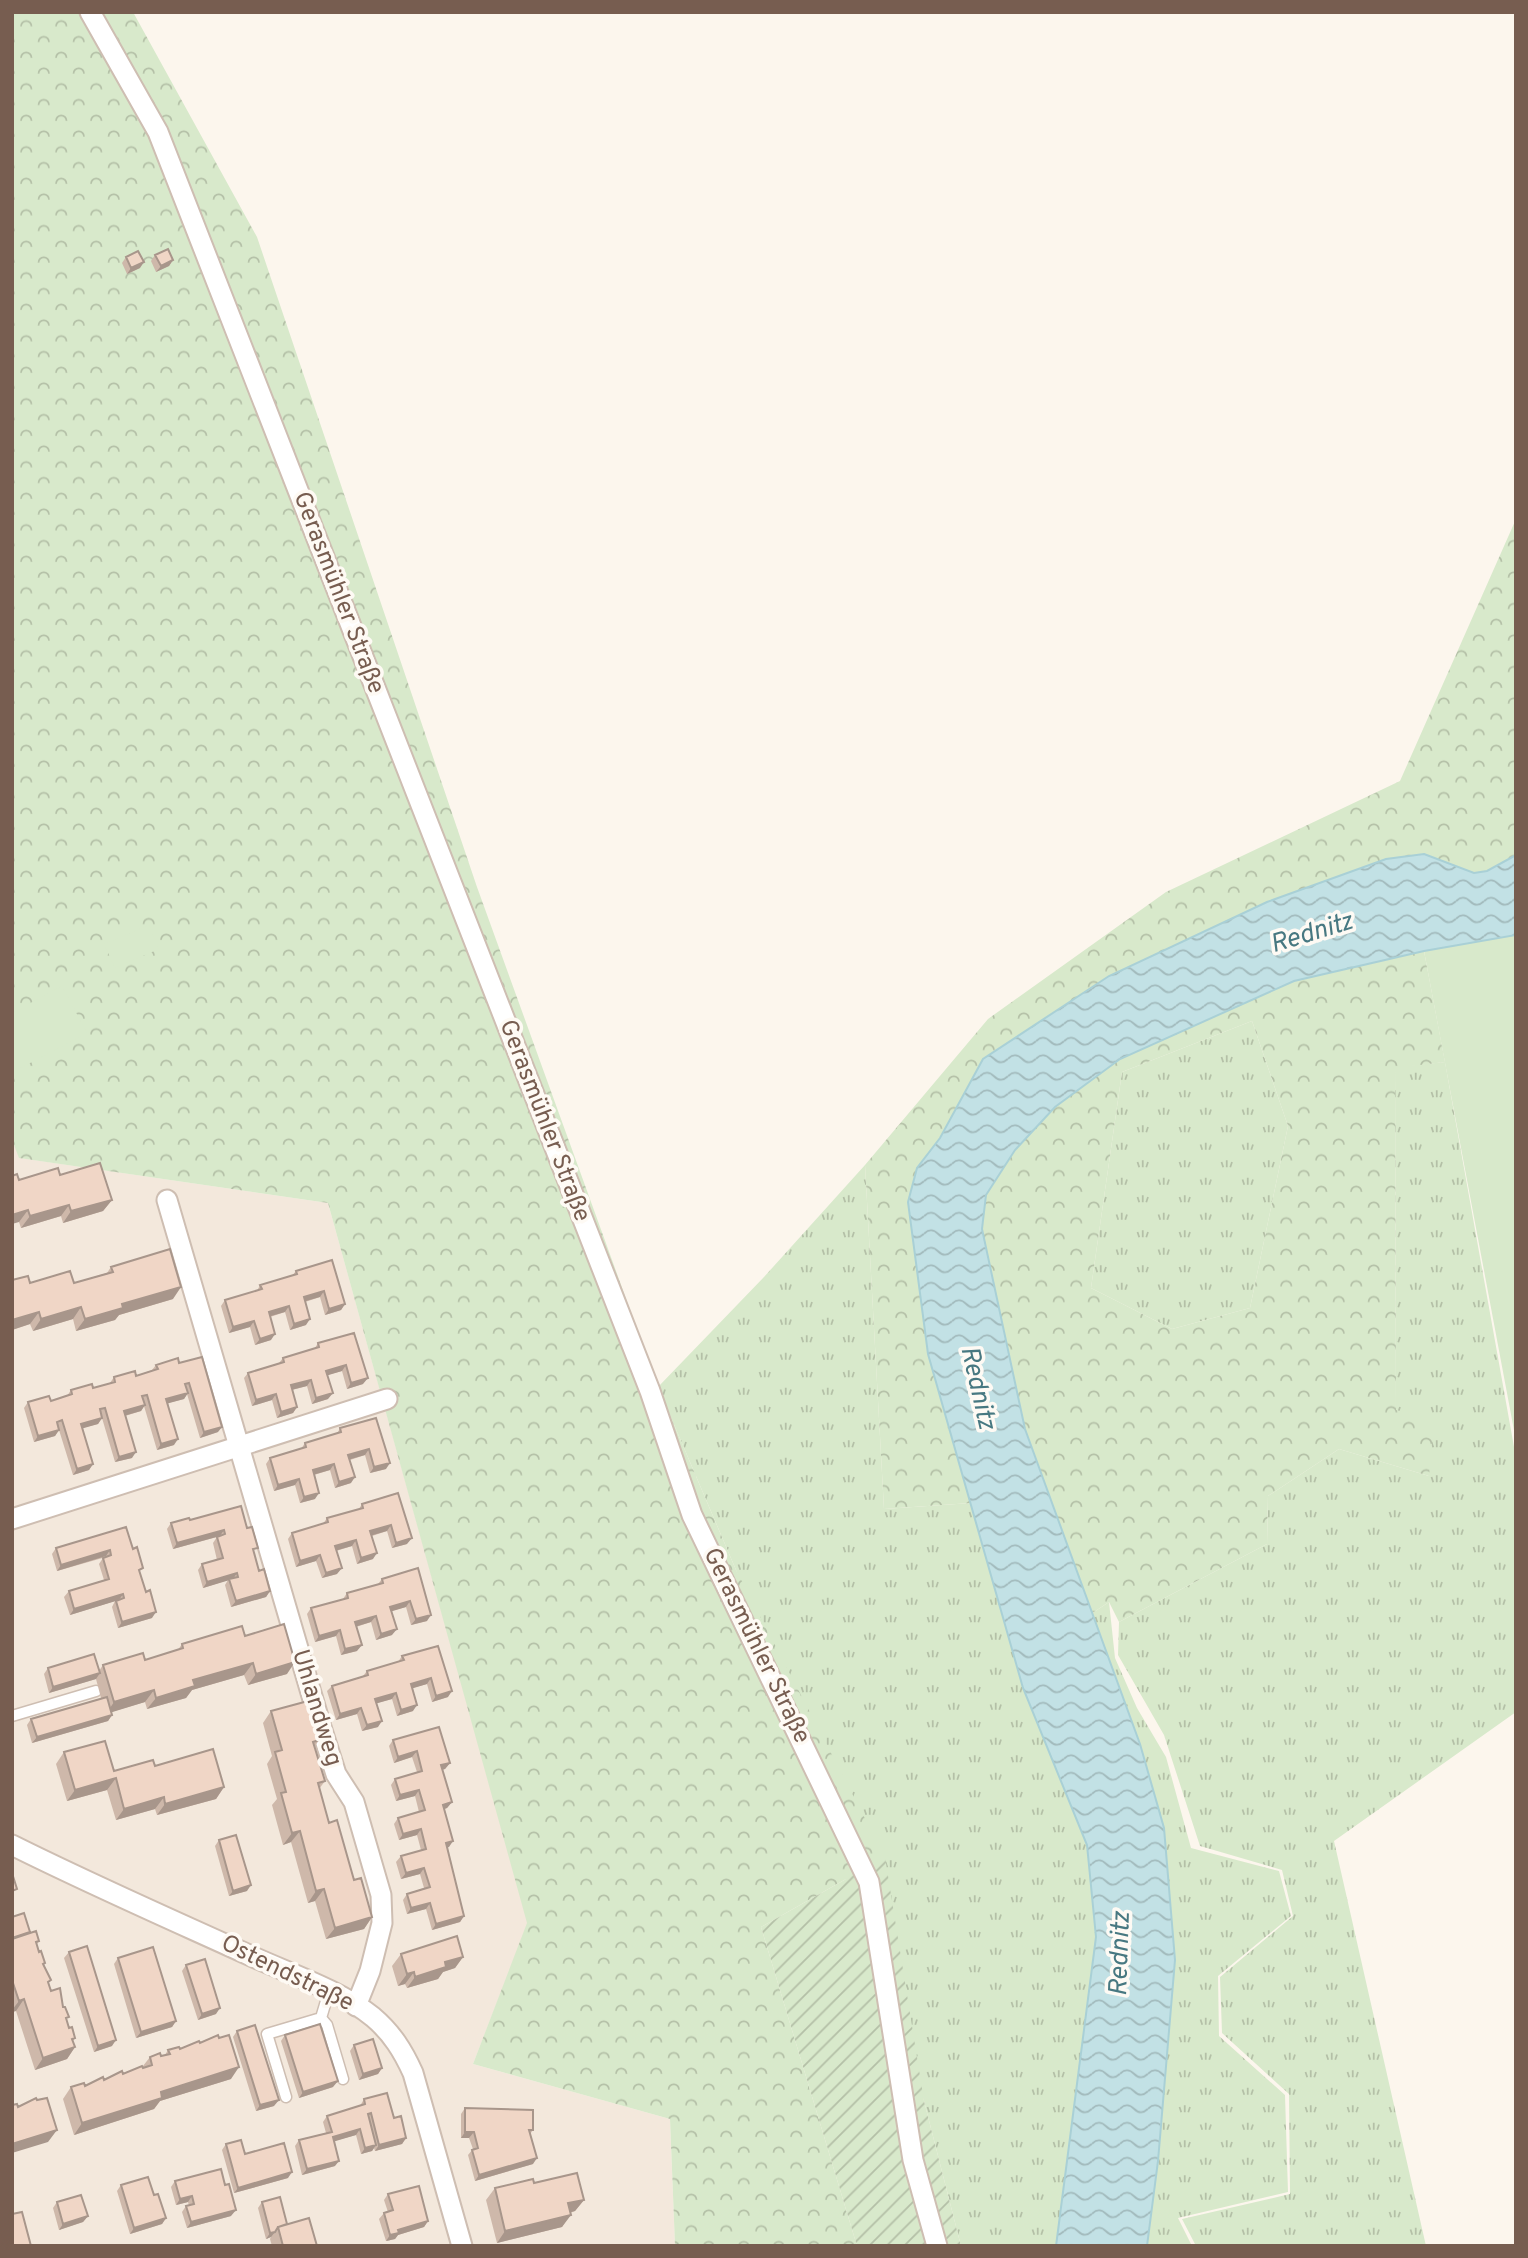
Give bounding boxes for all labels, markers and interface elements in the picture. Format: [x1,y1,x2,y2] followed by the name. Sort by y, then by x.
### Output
[286,488,390,698] street label: Gerasmühler Straße
[1267,905,1359,962] water label: Rednitz
[492,1016,596,1226] street label: Gerasmühler Straße
[951,1343,1003,1434] water label: Rednitz
[696,1543,816,1749] street label: Gerasmühler Straße
[284,1646,348,1770] street label: Uhlandweg
[1103,1910,1139,1997] water label: Rednitz
[216,1929,358,2019] street label: Ostendstraße

